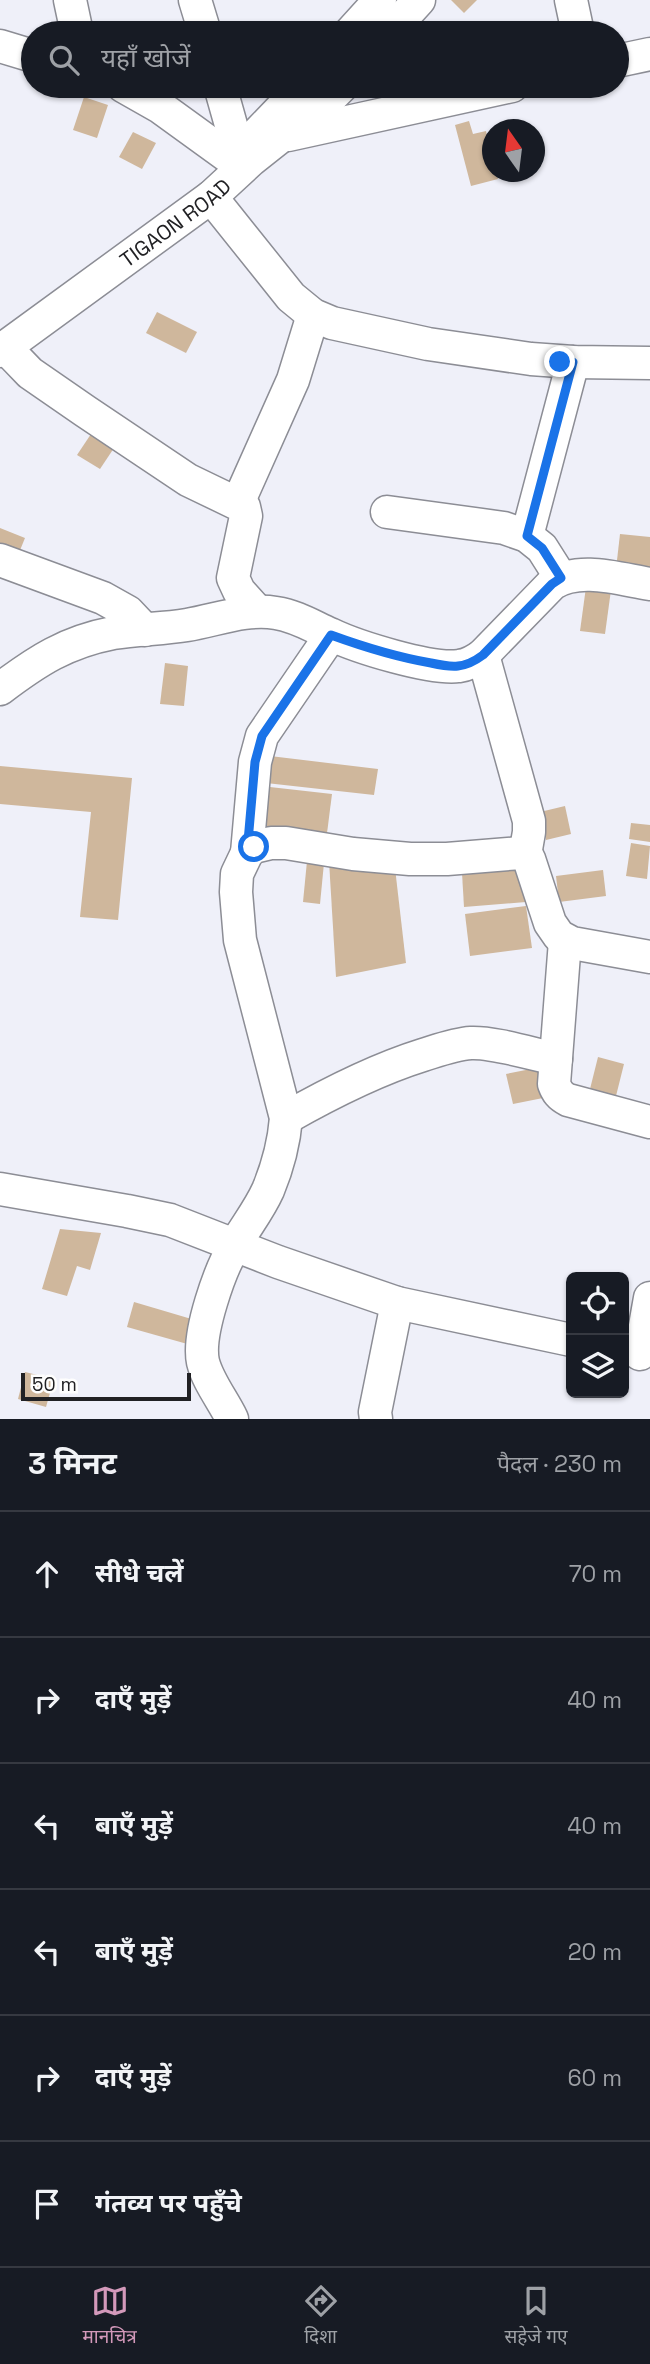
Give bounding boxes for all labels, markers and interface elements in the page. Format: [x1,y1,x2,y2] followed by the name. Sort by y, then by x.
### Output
[21,21,629,98] search box
[45,41,83,79] icon: search
[101,41,191,75] text: यहाँ खोजें
[482,119,545,182] north arrow
[114,172,236,273] street label: TIGAON ROAD
[544,346,575,377] route end
[238,831,269,862] route start
[566,1272,629,1398] map controls
[566,1272,629,1335] button: locate
[566,1335,629,1398] button: layers
[21,1370,191,1402] scale bar
[32,1372,77,1397] text: 50 m
[28,1444,117,1483] text: 3 मिनट
[497,1449,622,1479] text: पैदल · 230 m
[28,1555,66,1593] icon: ahead
[95,1556,184,1590] text: सीधे चलें
[569,1559,622,1589] text: 70 m
[28,1681,66,1719] icon: right
[95,1682,171,1716] text: दाएँ मुड़ें
[567,1685,622,1715] text: 40 m
[28,1807,66,1845] icon: left
[95,1808,173,1842] text: बाएँ मुड़ें
[567,1811,622,1841] text: 40 m
[28,1933,66,1971] icon: left
[95,1934,173,1968] text: बाएँ मुड़ें
[568,1937,622,1967] text: 20 m
[28,2059,66,2097] icon: right
[95,2060,171,2094] text: दाएँ मुड़ें
[567,2063,622,2093] text: 60 m
[28,2185,66,2223] icon: arrive
[95,2186,242,2220] text: गंतव्य पर पहुँचे
[82,2282,137,2351] tab: मानचित्र
[302,2282,340,2351] tab: दिशा
[504,2282,568,2351] tab: सहेजे गए

